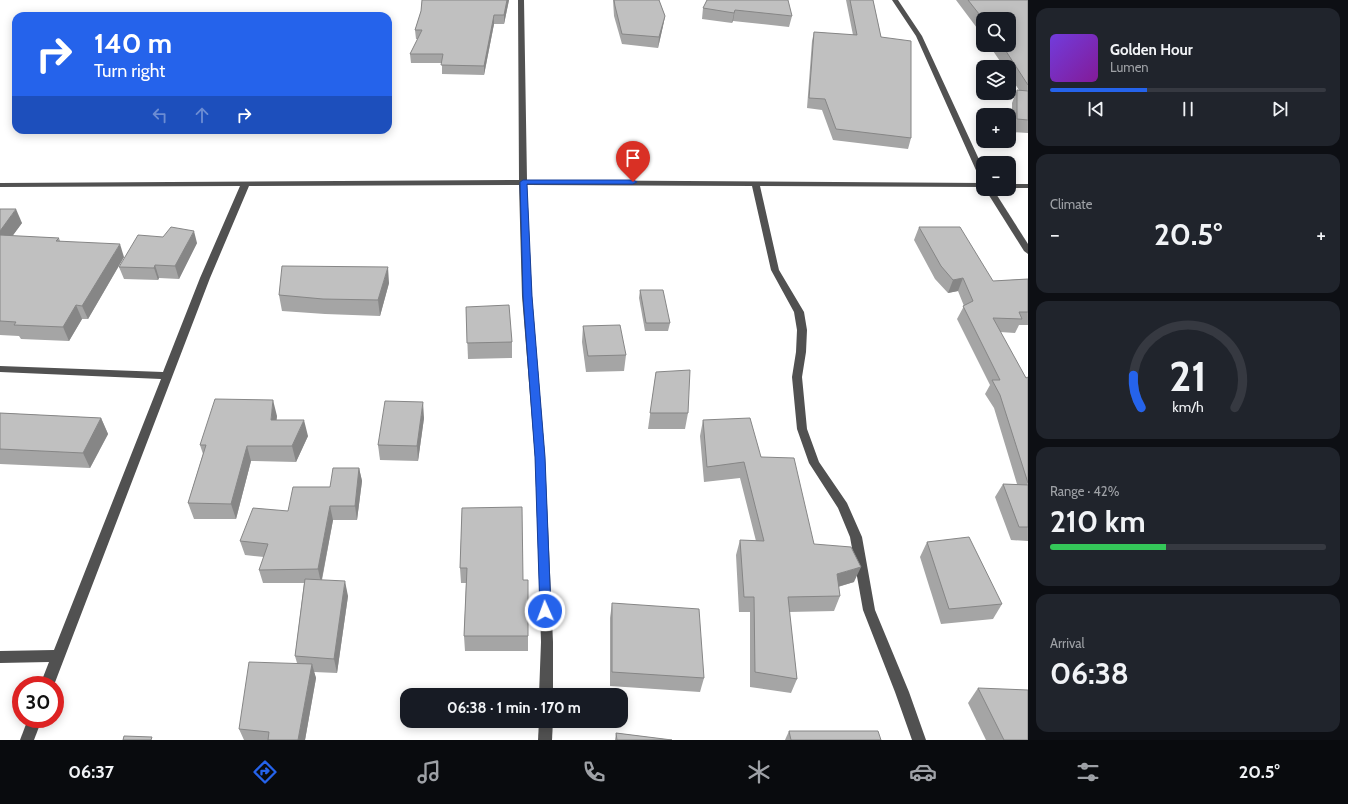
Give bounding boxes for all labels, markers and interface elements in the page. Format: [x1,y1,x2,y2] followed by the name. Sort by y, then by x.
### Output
[976,12,1016,196] map controls
[976,12,1016,52] button: search
[94,26,172,60] text: 140 m
[28,28,80,80] icon: right
[1110,41,1193,59] text: Golden Hour
[1110,59,1149,75] text: Lumen
[94,60,165,82] text: Turn right
[976,60,1016,100] button: layers
[1085,98,1107,120] icon: previous
[1177,98,1199,120] icon: pause
[1269,98,1291,120] icon: next
[149,104,171,126] icon: left
[191,104,213,126] icon: ahead
[233,104,255,126] icon: right
[976,108,1016,148] button: +
[616,141,650,182] pin
[622,147,644,169] icon: arrive
[976,156,1016,196] button: −
[1050,196,1092,212] text: Climate
[1154,216,1222,253] text: 20.5°
[1050,221,1060,248] text: −
[1316,221,1326,248] text: +
[1169,351,1207,401] text: 21
[1172,398,1204,416] text: km/h
[1050,483,1119,499] text: Range · 42%
[1050,503,1146,540] text: 210 km
[524,590,566,632] position arrow
[1050,635,1085,651] text: Arrival
[1050,655,1129,692] text: 06:38
[12,676,64,728] speed limit sign: 30
[447,699,581,717] text: 06:38 · 1 min · 170 m
[251,758,279,786] icon: directions
[415,758,443,786] icon: music
[580,758,608,786] icon: phone
[745,758,773,786] icon: climate
[909,758,937,786] icon: car
[1074,758,1102,786] icon: filters
[68,761,114,783] text: 06:37
[1239,761,1280,783] text: 20.5°

